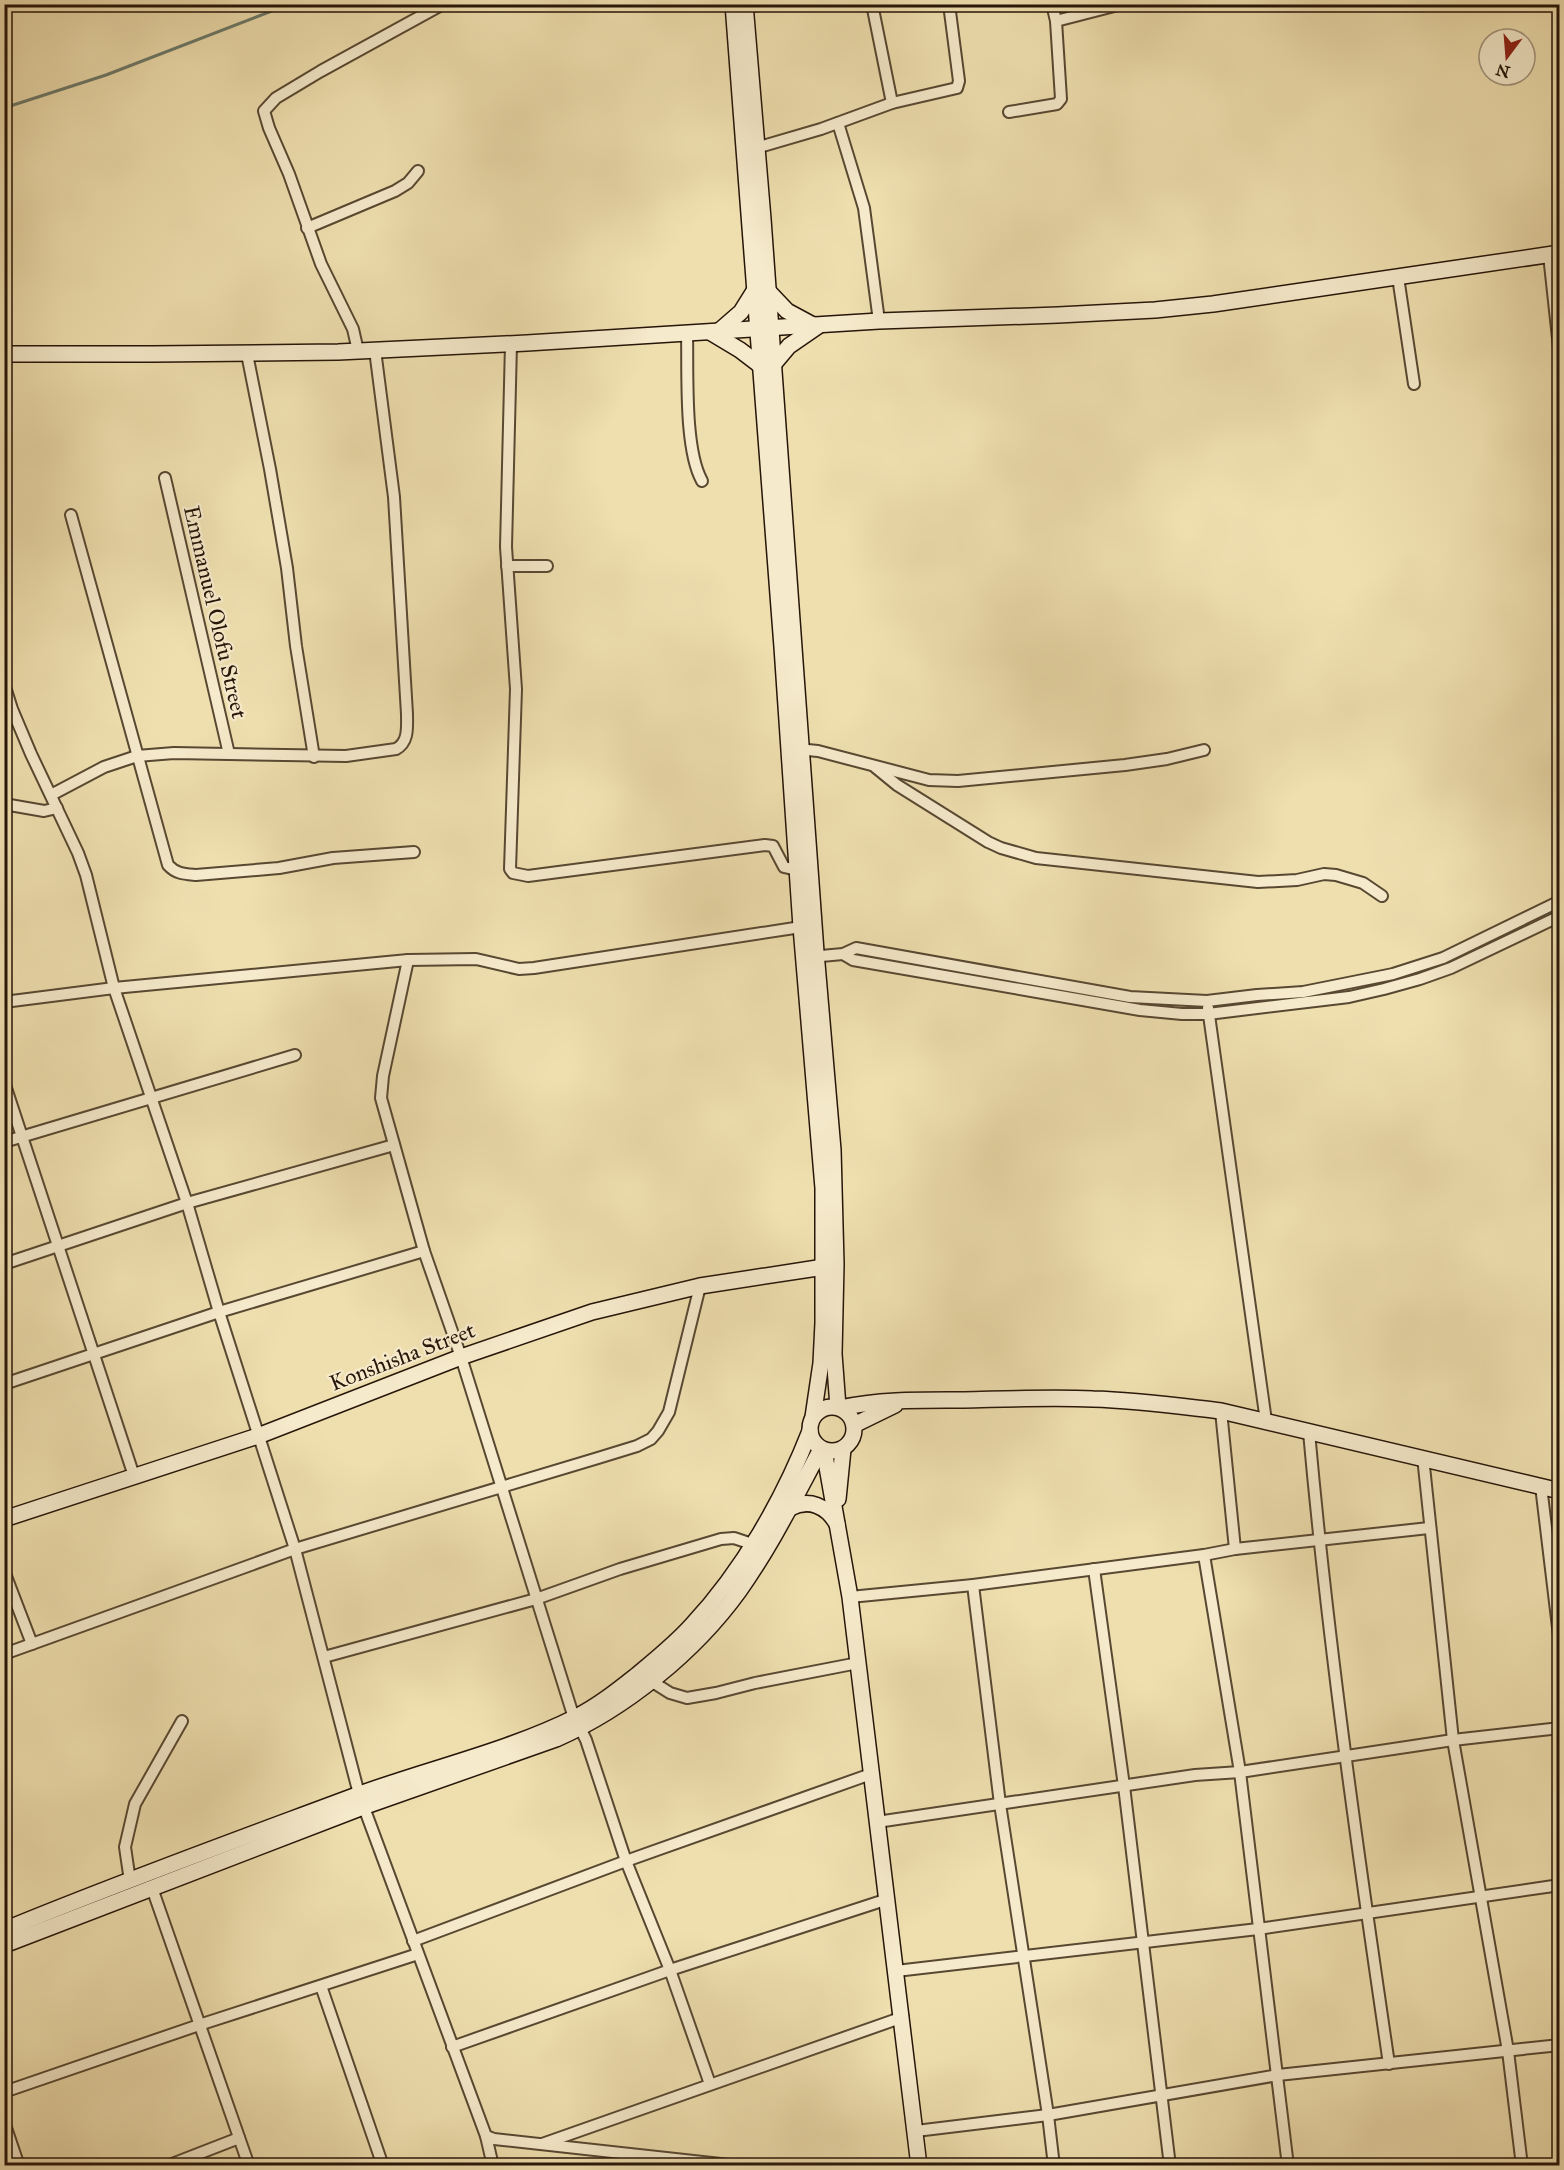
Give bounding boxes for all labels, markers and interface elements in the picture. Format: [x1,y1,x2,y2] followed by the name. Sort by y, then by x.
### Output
[1477,27,1537,87] north arrow
[1493,60,1512,82] text: N
[178,503,253,721] street label: Emmanuel Olofu Street
[326,1316,479,1397] street label: Konshisha Street

